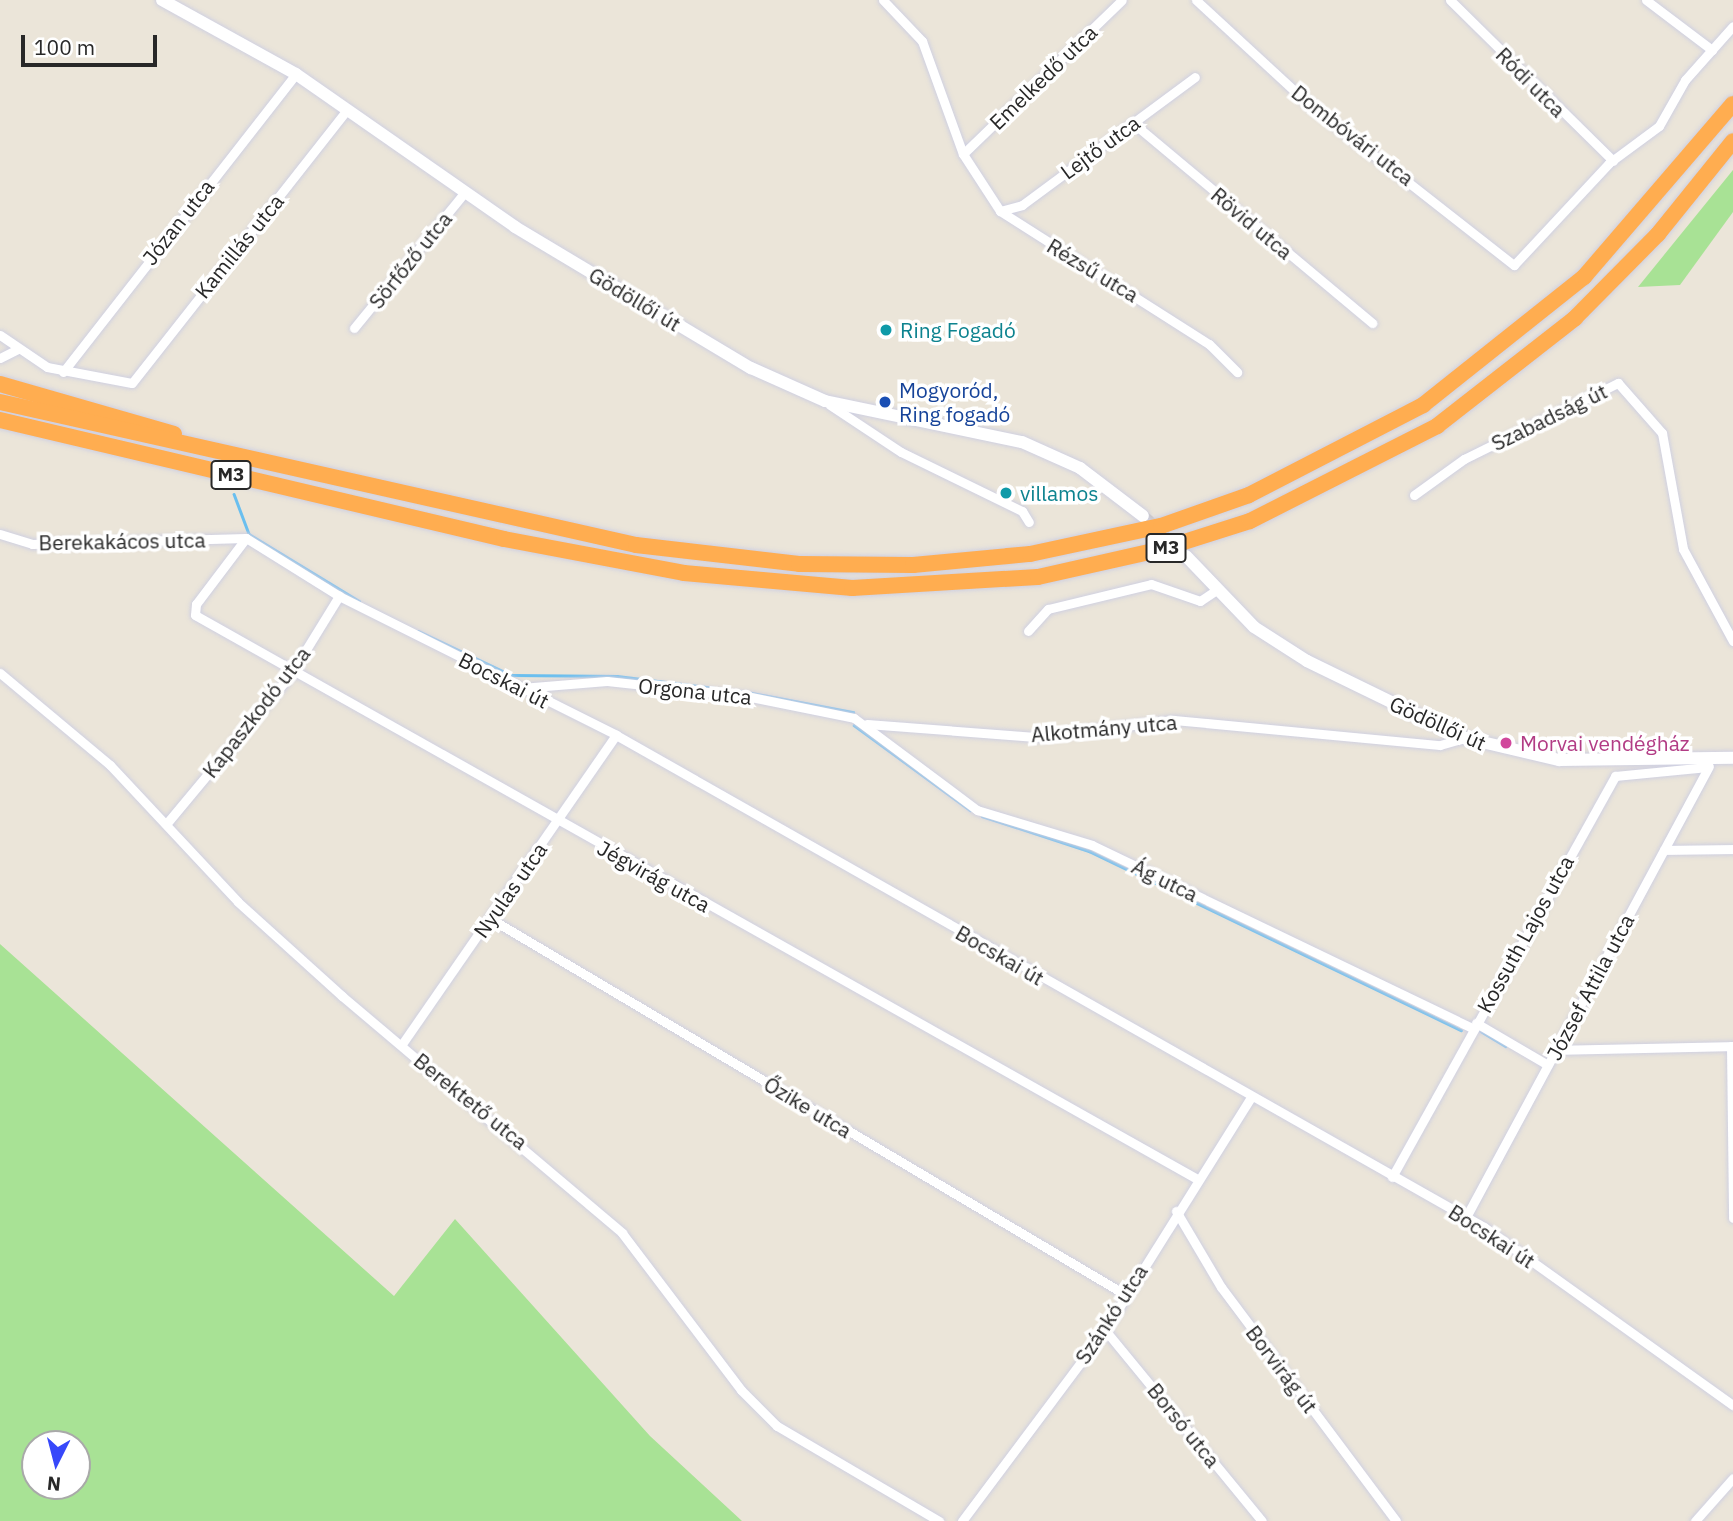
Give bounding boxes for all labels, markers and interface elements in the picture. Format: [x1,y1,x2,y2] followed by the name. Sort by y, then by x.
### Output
[984,19,1102,135] street label: Emelkedő utca
[24,21,161,65] scale bar
[34,33,95,61] text: 100 m
[1491,42,1571,122] street label: Ródi utca
[1287,79,1419,191] street label: Dombóvári utca
[1055,110,1145,184] street label: Lejtő utca
[137,174,219,270] street label: Józan utca
[1206,182,1298,264] street label: Rövid utca
[189,189,289,303] street label: Kamillás utca
[363,206,457,314] street label: Sörfőző utca
[1043,233,1143,307] street label: Rézsű utca
[584,262,686,336] street label: Gödöllői út
[900,317,1016,343] place label: Ring Fogadó
[878,322,894,338] marker: Ring Fogadó
[899,377,1010,427] place label: Mogyoród, Ring fogadó
[1487,378,1611,456] street label: Szabadság út
[877,394,893,410] marker: Mogyoród, Ring fogadó
[210,460,252,490] road number: M3
[1020,480,1098,506] place label: villamos
[998,485,1014,501] marker: villamos
[38,527,206,555] street label: Berekakácos utca
[1145,533,1187,564] road number: M3
[197,641,315,783] street label: Kapaszkodó utca
[455,647,553,713] street label: Bocskai út
[637,673,753,709] street label: Orgona utca
[1386,691,1490,755] street label: Gödöllői út
[1030,709,1178,747] street label: Alkotmány utca
[1520,730,1690,756] place label: Morvai vendégház
[1498,735,1514,751] marker: Morvai vendégház
[593,835,715,917] street label: Jégvirág utca
[468,838,552,942] street label: Nyulas utca
[1471,851,1579,1017] street label: Kossuth Lajos utca
[1128,853,1202,907] street label: Ág utca
[1541,910,1639,1064] street label: József Attila utca
[951,920,1049,990] street label: Bocskai út
[409,1047,533,1155] street label: Berektető utca
[759,1071,857,1143] street label: Őzike utca
[1444,1199,1540,1273] street label: Bocskai út
[1070,1260,1152,1368] street label: Szánkó utca
[1241,1320,1323,1418] street label: Borvirág út
[1142,1378,1226,1472] street label: Borsó utca
[21,1430,91,1500] north arrow
[46,1471,62,1497] text: N

